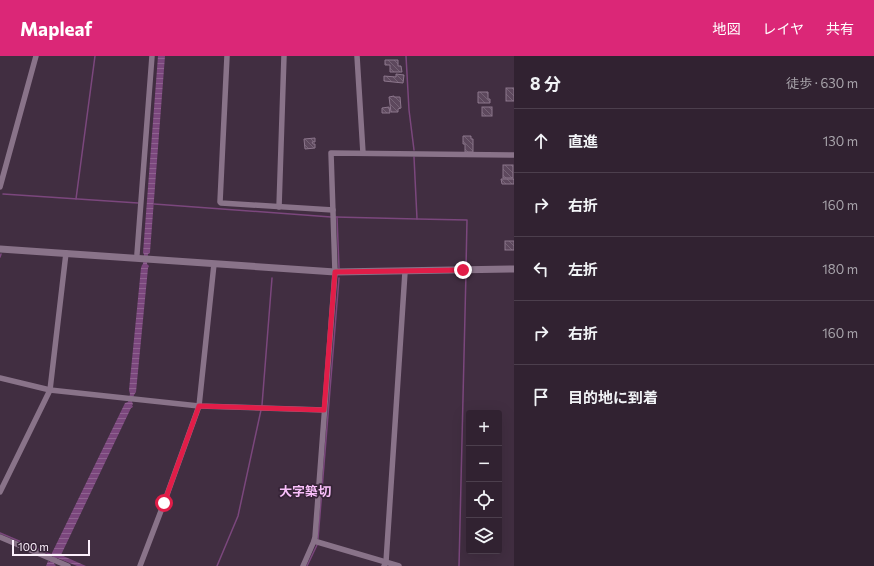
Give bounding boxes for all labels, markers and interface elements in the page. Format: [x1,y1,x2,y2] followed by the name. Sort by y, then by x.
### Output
[20,17,92,40] text: Mapleaf
[712,20,740,37] text: 地図
[762,20,804,37] text: レイヤ
[826,20,854,37] text: 共有
[530,73,561,94] text: 8 分
[786,75,858,91] text: 徒歩 · 630 m
[530,130,552,152] icon: ahead
[568,132,598,150] text: 直進
[823,133,858,149] text: 130 m
[530,194,552,216] icon: right
[568,196,598,214] text: 右折
[822,197,858,213] text: 160 m
[530,258,552,280] icon: left
[568,260,598,278] text: 左折
[454,261,472,279] route end
[822,261,858,277] text: 180 m
[530,322,552,344] icon: right
[568,324,598,342] text: 右折
[822,325,858,341] text: 160 m
[530,386,552,408] icon: arrive
[568,388,658,406] text: 目的地に到着
[466,410,502,554] map controls
[466,410,502,446] button: +
[466,446,502,482] button: −
[466,482,502,518] button: locate
[279,483,331,499] district label: 大字築切
[155,494,173,512] route start
[466,518,502,554] button: layers
[12,538,90,557] scale bar
[18,540,49,553] text: 100 m

